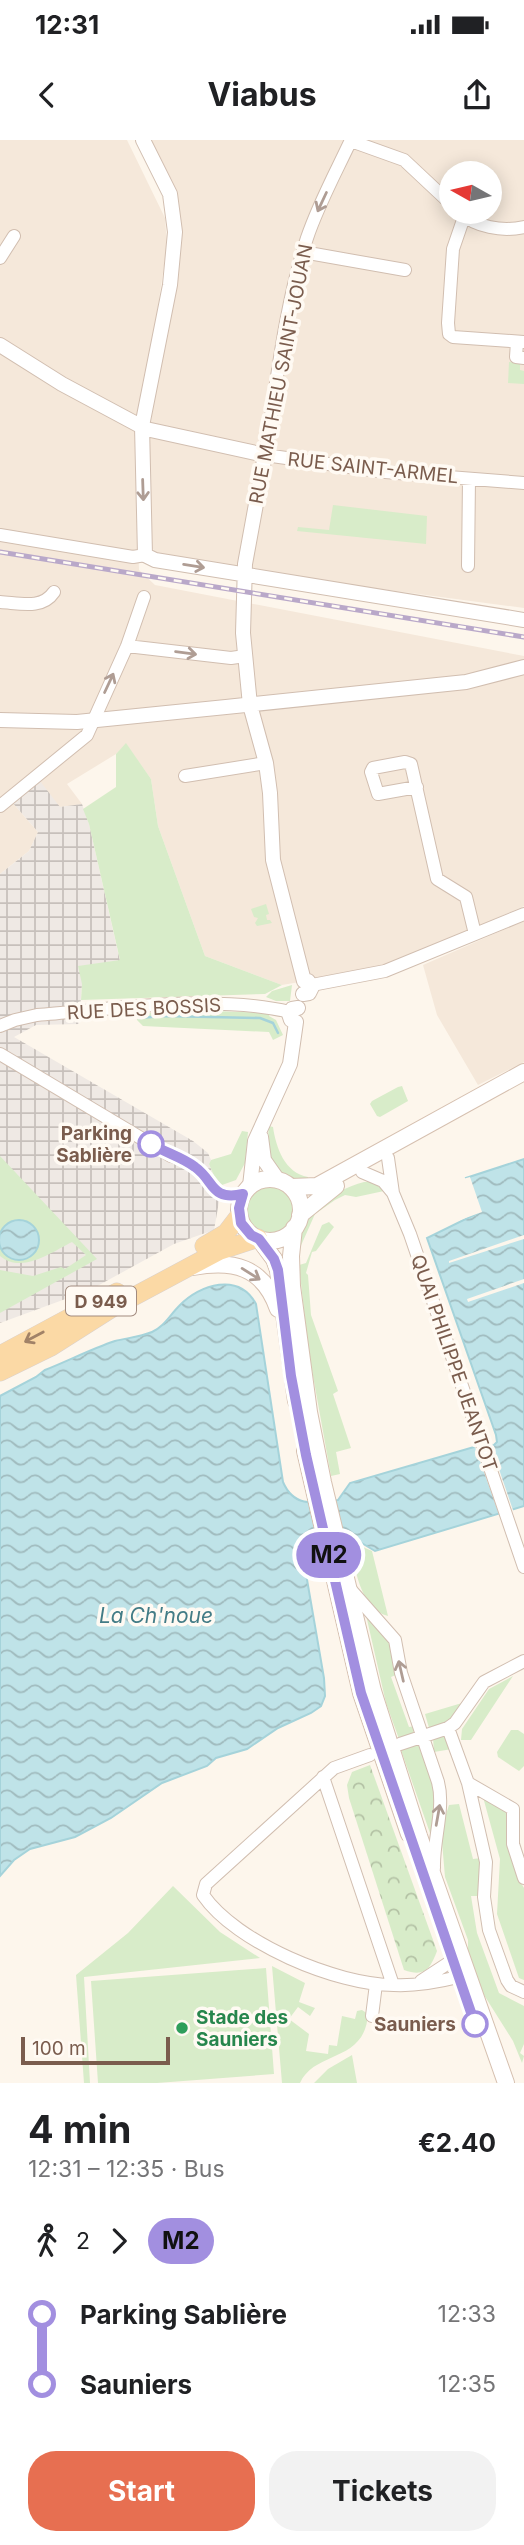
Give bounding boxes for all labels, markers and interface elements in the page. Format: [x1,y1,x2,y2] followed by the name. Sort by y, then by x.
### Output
[35,9,99,40] text: 12:31
[207,75,317,114] text: Viabus
[28,76,66,114] icon: back
[458,76,496,114] icon: share
[439,161,502,224] north arrow
[439,161,502,224] map controls
[315,191,328,212] one-way arrow
[245,242,317,506] street label: RUE MATHIEU SAINT-JOUAN
[287,448,459,488] street label: RUE SAINT-ARMEL
[136,479,149,502] one-way arrow
[182,560,205,573] one-way arrow
[174,646,197,659] one-way arrow
[103,673,117,694] one-way arrow
[66,993,222,1025] street label: RUE DES BOSSIS
[56,1122,132,1167] place label: Parking Sablière
[138,1131,164,1157] marker: Parking Sablière
[406,1252,502,1474] street label: QUAI PHILIPPE JEANTOT
[241,1267,261,1281] one-way arrow
[66,1286,136,1316] road number: D 949
[24,1331,45,1344] one-way arrow
[298,1532,360,1578] line badge: M2
[310,1540,348,1569] text: M2
[99,1603,213,1628] water label: La Ch'noue
[394,1660,408,1683] one-way arrow
[432,1804,446,1826] one-way arrow
[196,2006,288,2051] place label: Stade des Sauniers
[462,2011,488,2037] marker: Sauniers
[374,2013,456,2036] place label: Sauniers
[174,2020,190,2036] marker: Stade des Sauniers
[21,2034,170,2066] scale bar
[32,2037,86,2060] text: 100 m
[28,2106,131,2152] text: 4 min
[418,2127,496,2158] text: €2.40
[28,2155,225,2183] text: 12:31 – 12:35 · Bus
[28,2222,66,2260] icon: walk
[100,2222,138,2260] icon: forward
[162,2226,200,2255] text: M2
[76,2227,90,2255] text: 2
[80,2299,287,2330] text: Parking Sablière
[438,2300,496,2328] text: 12:33
[80,2369,192,2400] text: Sauniers
[438,2370,496,2398] text: 12:35
[28,2451,255,2531] button: Start
[269,2451,496,2531] button: Tickets

